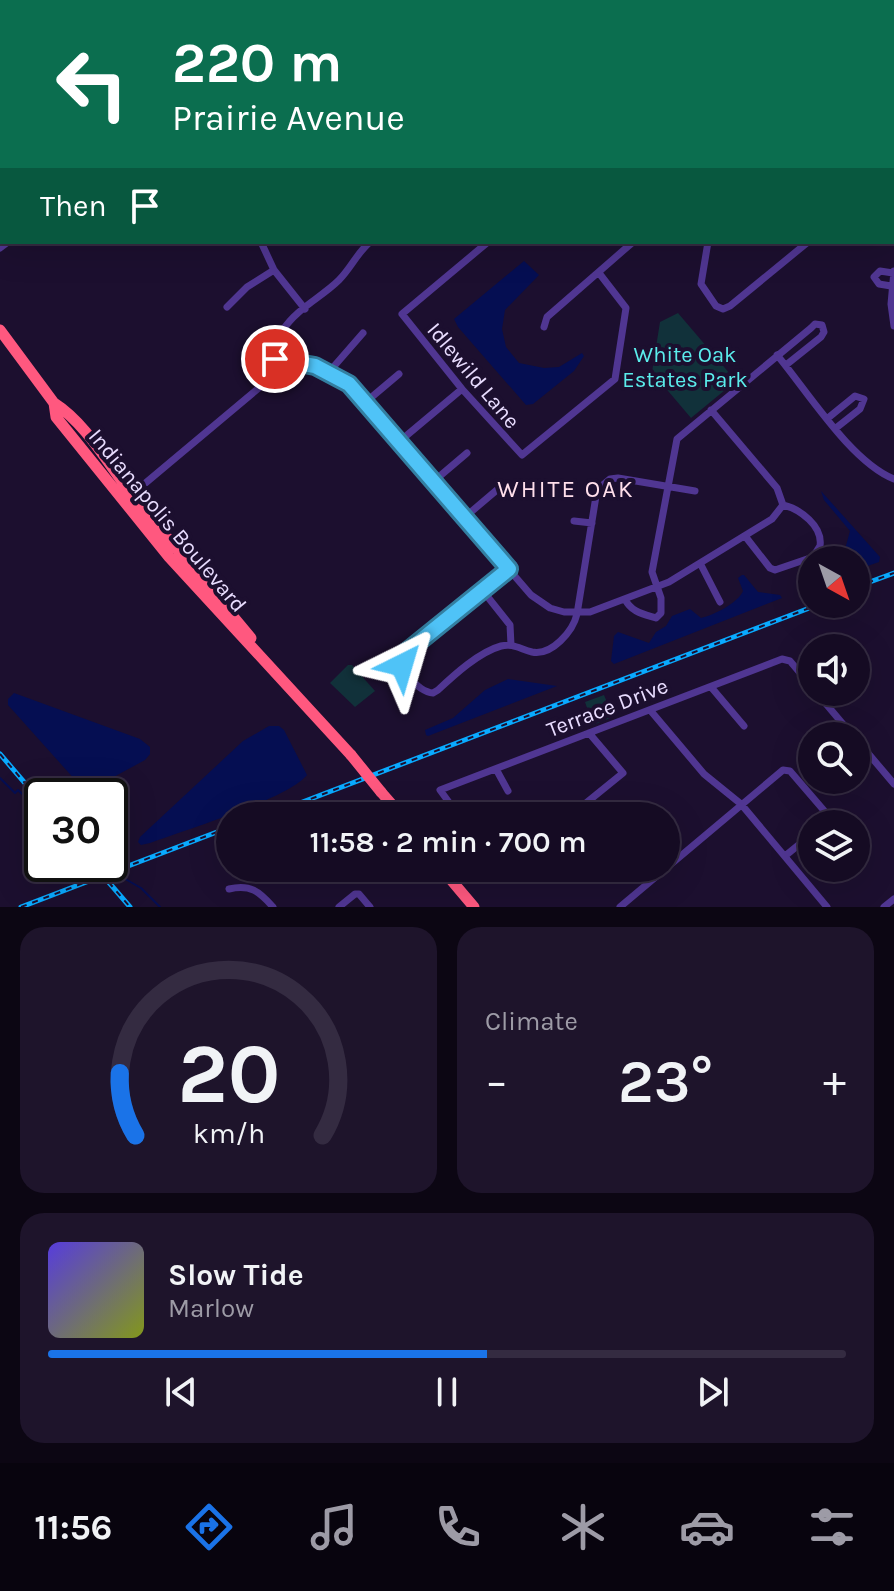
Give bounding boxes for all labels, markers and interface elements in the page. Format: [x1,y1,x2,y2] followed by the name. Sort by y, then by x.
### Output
[172,30,343,95] text: 220 m
[40,32,144,136] icon: left
[172,97,405,139] text: Prairie Avenue
[123,184,167,228] icon: arrive
[40,188,107,224] text: Then
[421,317,525,434] street label: Idlewild Lane
[241,325,309,393] pin
[253,337,297,381] icon: arrive
[622,342,748,393] park label: White Oak Estates Park
[83,424,252,618] street label: Indianapolis Boulevard
[497,475,635,503] district label: WHITE OAK
[798,546,870,618] north arrow
[798,546,870,882] map controls
[360,623,444,707] position arrow
[798,634,870,706] button: sound
[543,673,672,743] street label: Terrace Drive
[798,722,870,794] button: search
[24,778,128,882] speed limit sign: 30
[798,810,870,882] button: layers
[309,824,587,860] text: 11:58 · 2 min · 700 m
[485,1006,578,1037] text: Climate
[177,1026,280,1123] text: 20
[618,1047,713,1117] text: 23°
[485,1056,508,1107] text: −
[823,1056,846,1107] text: +
[192,1117,265,1150] text: km/h
[168,1257,304,1293] text: Slow Tide
[168,1293,254,1324] text: Marlow
[159,1370,203,1414] icon: previous
[425,1370,469,1414] icon: pause
[691,1370,735,1414] icon: next
[181,1499,237,1555] icon: directions
[306,1499,362,1555] icon: music
[430,1499,486,1555] icon: phone
[555,1499,611,1555] icon: climate
[679,1499,735,1555] icon: car
[804,1499,860,1555] icon: filters
[34,1506,112,1548] text: 11:56

